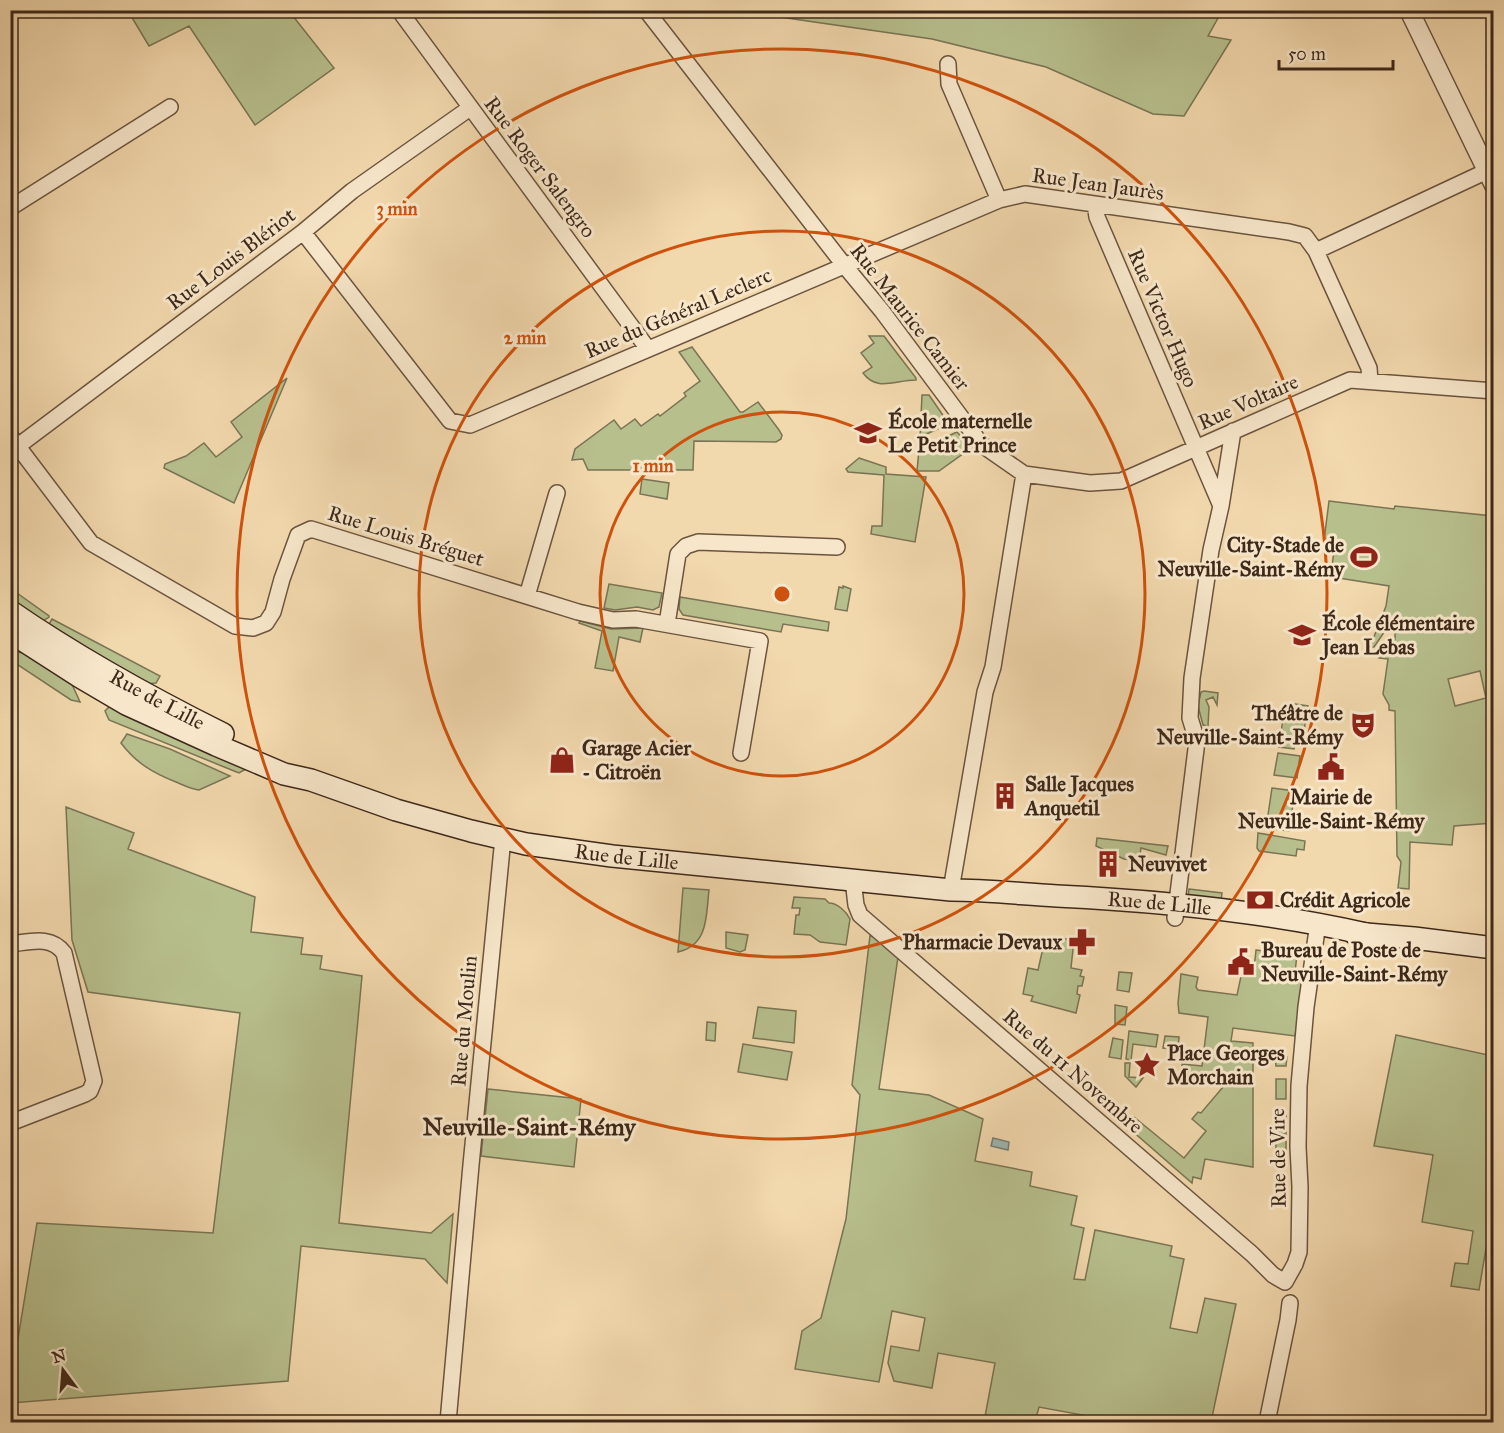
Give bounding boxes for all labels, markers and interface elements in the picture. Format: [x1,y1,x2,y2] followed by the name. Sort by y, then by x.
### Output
[1279,33,1393,71] scale bar
[1288,43,1326,65] text: 50 m
[478,91,602,243] street label: Rue Roger Salengro
[1030,162,1166,206] street label: Rue Jean Jaurès
[377,198,418,221] text: 3 min
[162,202,301,316] street label: Rue Louis Blériot
[844,238,976,396] street label: Rue Maurice Camier
[1122,245,1204,392] street label: Rue Victor Hugo
[581,262,776,364] street label: Rue du Général Leclerc
[504,327,547,349] text: 2 min
[1194,368,1302,436] street label: Rue Voltaire
[888,407,1032,458] place label: École maternelle Le Petit Prince
[853,418,883,448] school or university icon: École maternelle Le Petit Prince
[633,455,674,477] text: 1 min
[325,500,488,572] street label: Rue Louis Bréguet
[1158,532,1345,582] place label: City-Stade de Neuville-Saint-Rémy
[1349,542,1379,572] sports icon: City-Stade de Neuville-Saint-Rémy
[772,584,792,604] centre of rings
[1319,609,1475,661] place label: École élémentaire Jean Lebas
[1287,620,1317,650] school or university icon: École élémentaire Jean Lebas
[105,663,209,736] street label: Rue de Lille
[1157,700,1344,750] place label: Théâtre de Neuville-Saint-Rémy
[1348,710,1378,740] theatre icon: Théâtre de Neuville-Saint-Rémy
[582,735,692,785] place label: Garage Acier - Citroën
[547,745,577,775] shop icon: Garage Acier - Citroën
[1316,752,1346,782] public building icon: Mairie de Neuville-Saint-Rémy
[1023,771,1134,821] place label: Salle Jacques Anquetil
[990,781,1020,811] building icon: Salle Jacques Anquetil
[1238,784,1425,834] place label: Mairie de Neuville-Saint-Rémy
[573,838,680,876] street label: Rue de Lille
[1093,849,1123,879] building icon: Neuvivet
[1128,851,1208,877] place label: Neuvivet
[1245,885,1275,915] bank icon: Crédit Agricole
[1107,886,1213,921] street label: Rue de Lille
[1280,887,1411,913] place label: Crédit Agricole
[1067,927,1097,957] pharmacy icon: Pharmacie Devaux
[903,929,1063,955] place label: Pharmacie Devaux
[1261,937,1449,987] place label: Bureau de Poste de Neuville-Saint-Rémy
[1226,947,1256,977] public building icon: Bureau de Poste de Neuville-Saint-Rémy
[445,954,483,1088] street label: Rue du Moulin
[998,1003,1149,1139] street label: Rue du 11 Novembre
[1167,1040,1285,1090] place label: Place Georges Morchain
[1132,1050,1162,1080] place icon: Place Georges Morchain
[1264,1108,1292,1208] street label: Rue de Vire
[422,1112,637,1142] district label: Neuville-Saint-Rémy
[33,1340,93,1400] north arrow
[50,1345,69,1367] text: N

